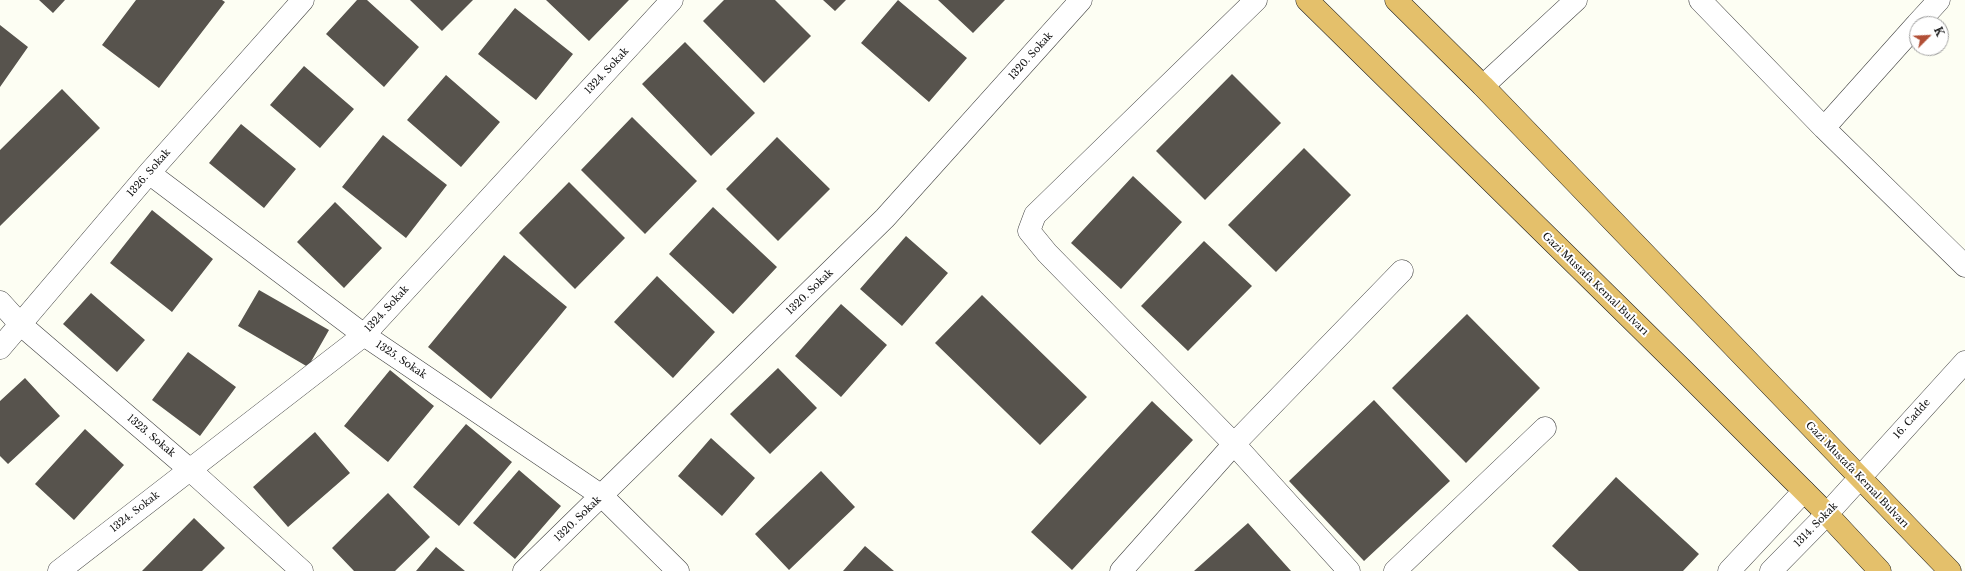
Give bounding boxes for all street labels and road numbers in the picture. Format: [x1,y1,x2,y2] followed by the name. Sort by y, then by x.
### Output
[1006,30,1056,82] street label: 1320. Sokak
[582,45,632,97] street label: 1324. Sokak
[125,147,173,199] street label: 1326. Sokak
[1539,230,1651,338] street label: Gazi Mustafa Kemal Bulvarı
[784,267,836,317] street label: 1320. Sokak
[362,283,412,335] street label: 1324. Sokak
[373,339,429,381] street label: 1325. Sokak
[1891,397,1933,441] street label: 16. Cadde
[124,412,178,460] street label: 1323. Sokak
[1803,419,1911,531] street label: Gazi Mustafa Kemal Bulvarı
[108,489,162,535] street label: 1324. Sokak
[552,494,604,544] street label: 1320. Sokak
[1792,500,1840,550] street label: 1314. Sokak

